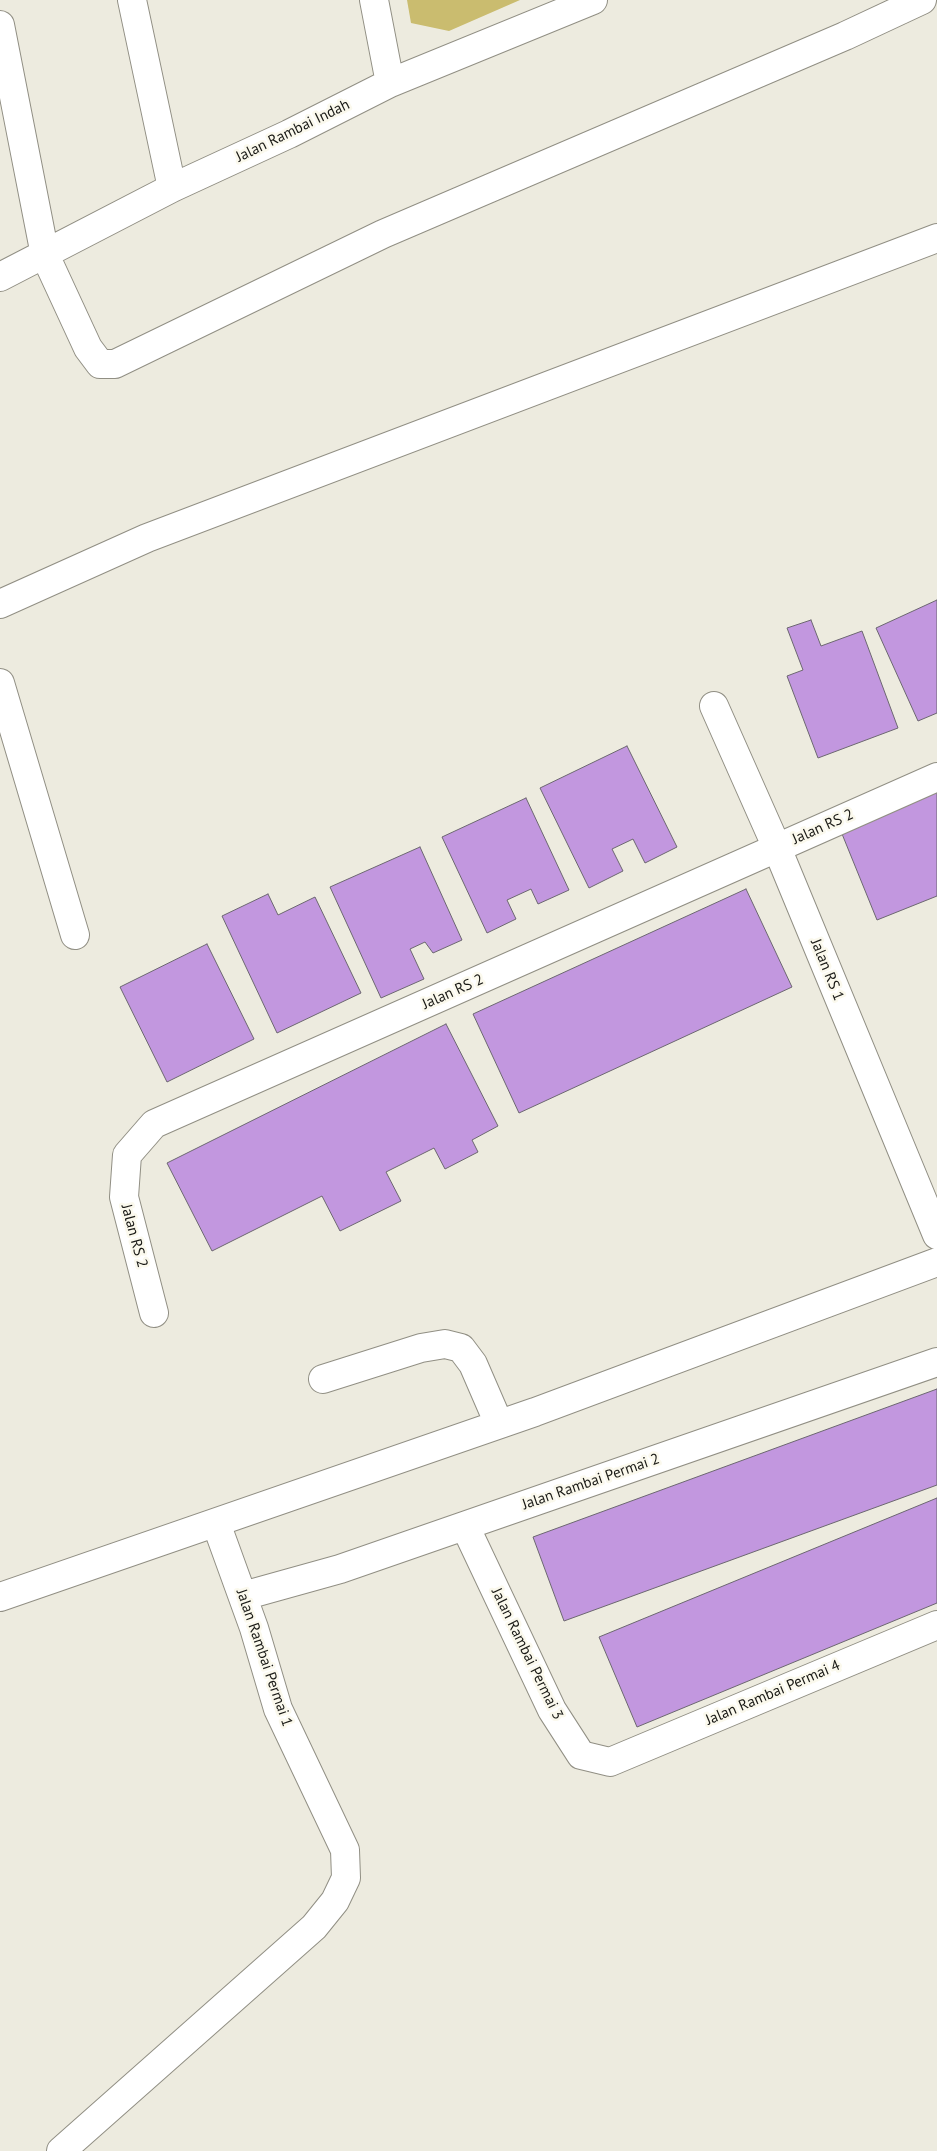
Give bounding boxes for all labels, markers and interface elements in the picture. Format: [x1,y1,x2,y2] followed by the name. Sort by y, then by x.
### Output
[233,96,353,166] street label: Jalan Rambai Indah
[790,806,856,848] street label: Jalan RS 2
[806,937,848,1003] street label: Jalan RS 1
[420,971,486,1013] street label: Jalan RS 2
[117,1202,151,1270] street label: Jalan RS 2
[520,1450,662,1514] street label: Jalan Rambai Permai 2
[487,1585,567,1723] street label: Jalan Rambai Permai 3
[232,1587,296,1729] street label: Jalan Rambai Permai 1
[703,1657,843,1729] street label: Jalan Rambai Permai 4

